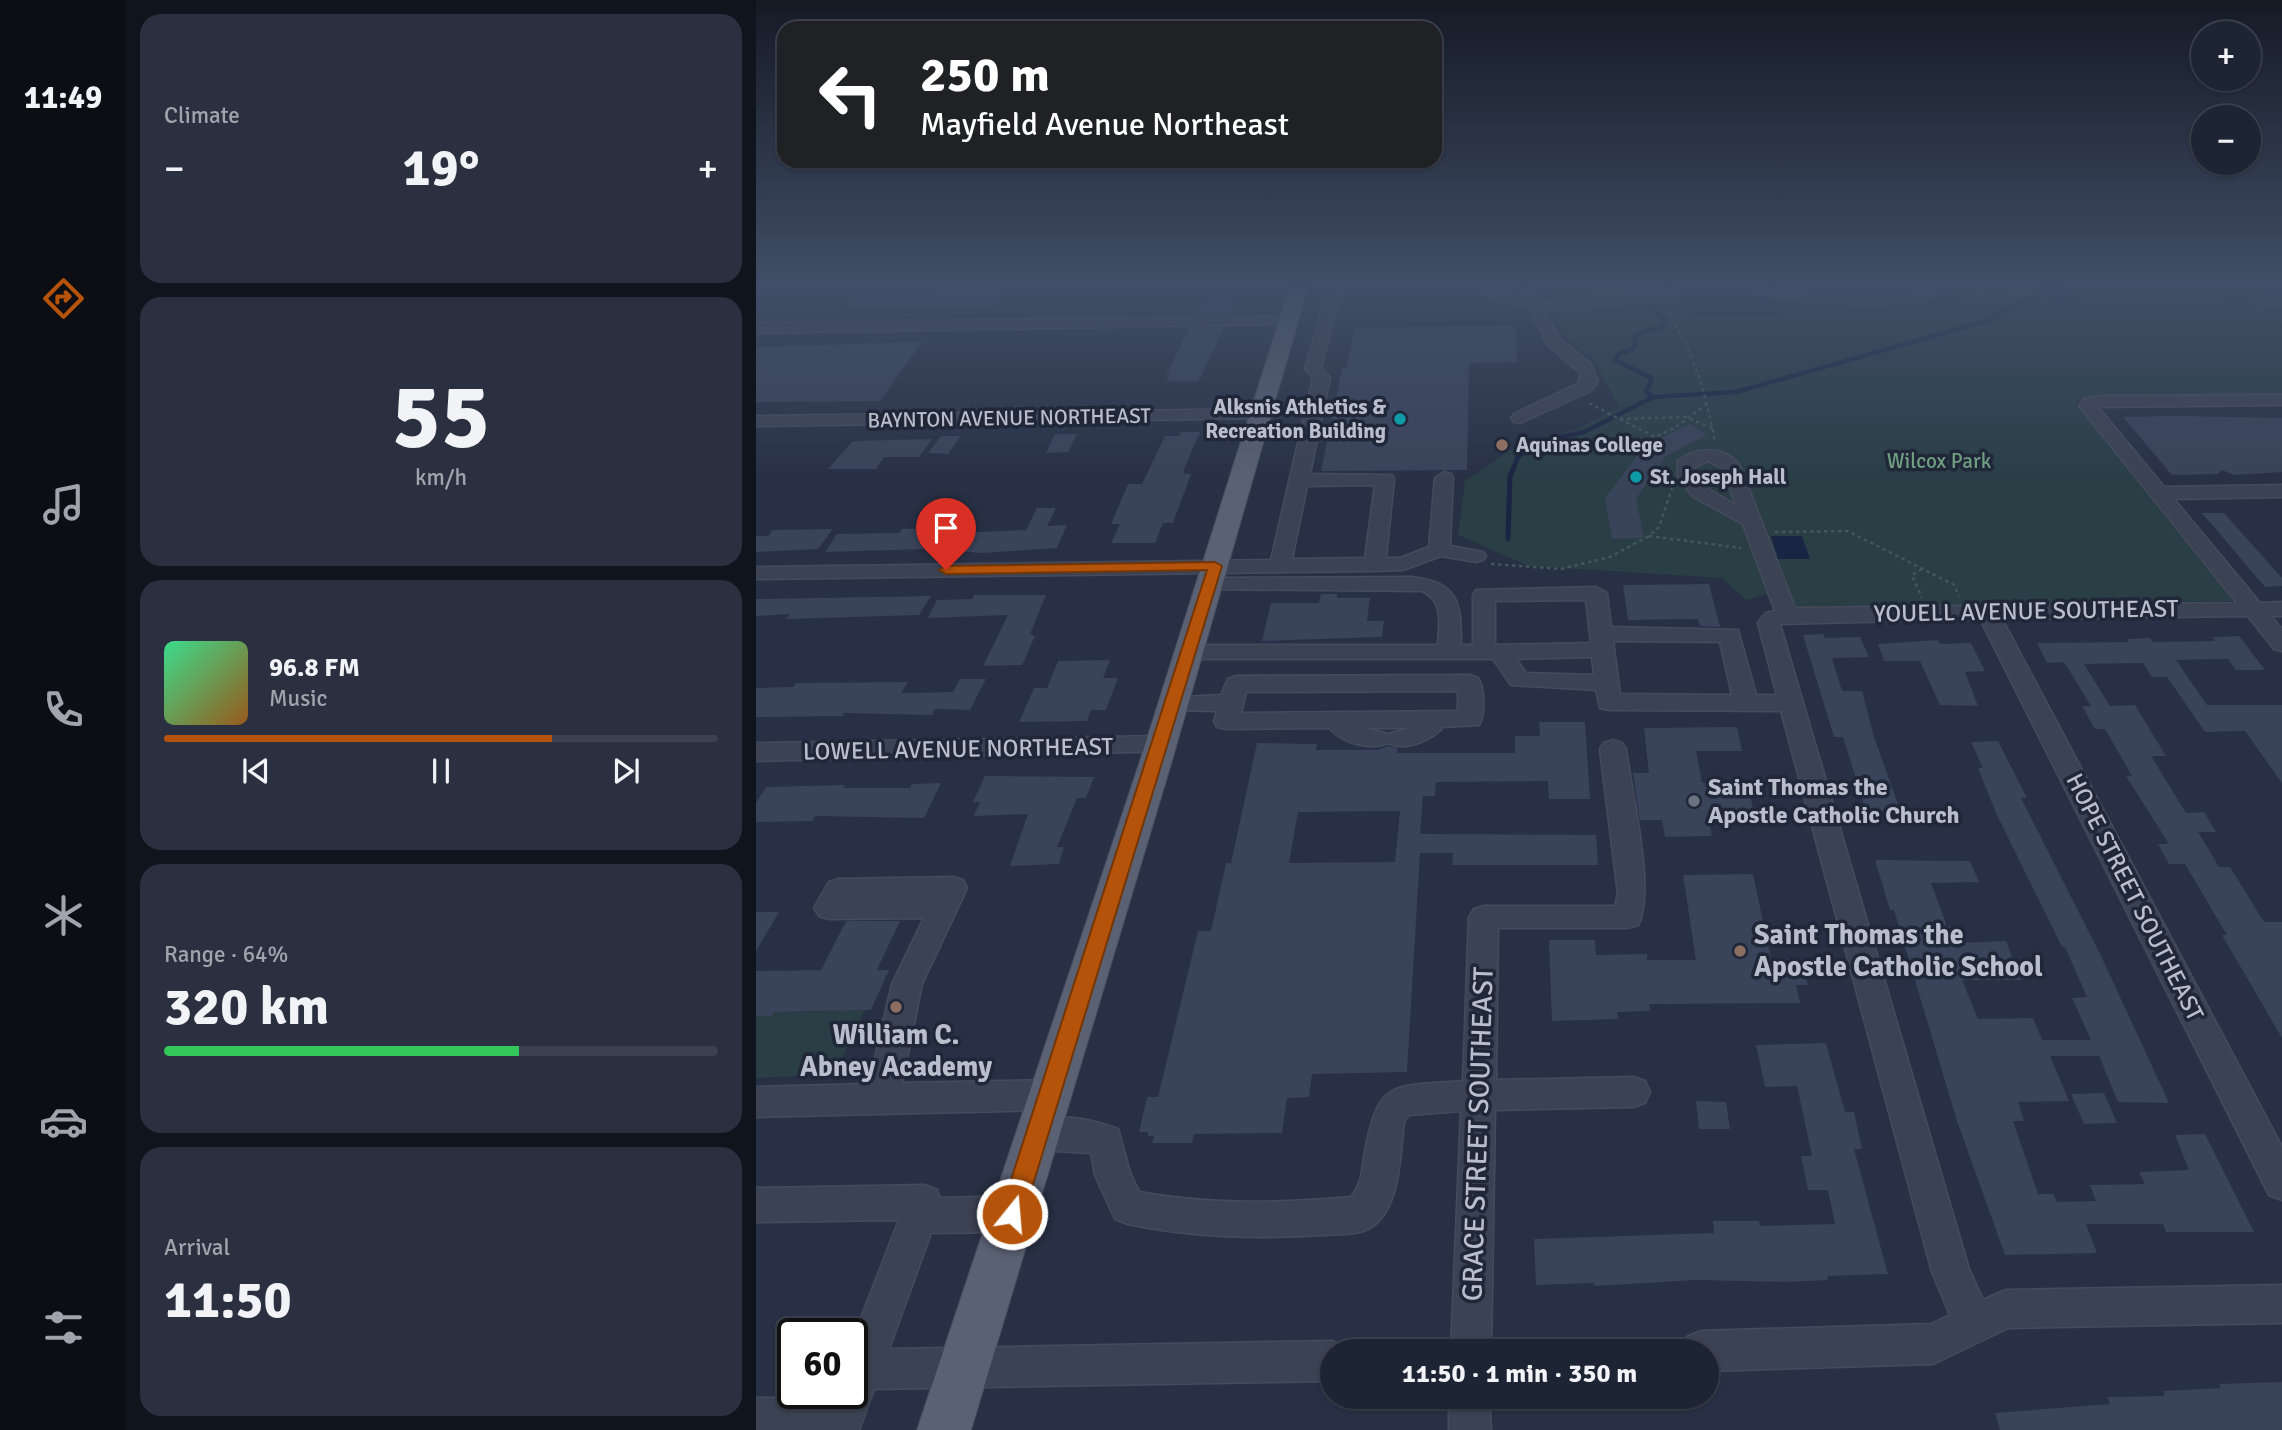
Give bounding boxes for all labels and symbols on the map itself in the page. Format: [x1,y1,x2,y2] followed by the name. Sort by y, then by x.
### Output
[1205,394,1386,444] place label: Alksnis Athletics & Recreation Building
[867,403,1152,433] street label: BAYNTON AVENUE NORTHEAST
[1392,411,1408,427] marker: Alksnis Athletics & Recreation Building
[1516,432,1663,458] place label: Aquinas College
[1494,437,1510,453] marker: Aquinas College
[1887,448,1992,474] park label: Wilcox Park
[1650,464,1787,490] place label: St. Joseph Hall
[1628,469,1644,485] marker: St. Joseph Hall
[916,498,976,570] pin
[1873,593,2179,629] street label: YOUELL AVENUE SOUTHEAST
[803,731,1114,767] street label: LOWELL AVENUE NORTHEAST
[2060,768,2211,1026] street label: HOPE STREET SOUTHEAST
[1708,772,1960,830] place label: Saint Thomas the Apostle Catholic Church
[1686,793,1702,809] marker: Saint Thomas the Apostle Catholic Church
[1754,918,2043,984] place label: Saint Thomas the Apostle Catholic School
[1732,943,1748,959] marker: Saint Thomas the Apostle Catholic School
[1455,966,1501,1302] street label: GRACE STREET SOUTHEAST
[888,999,904,1015] marker: William C. Abney Academy
[800,1018,992,1084] place label: William C. Abney Academy
[975,1177,1049,1251] position arrow
[777,1318,868,1409] speed limit sign: 60

